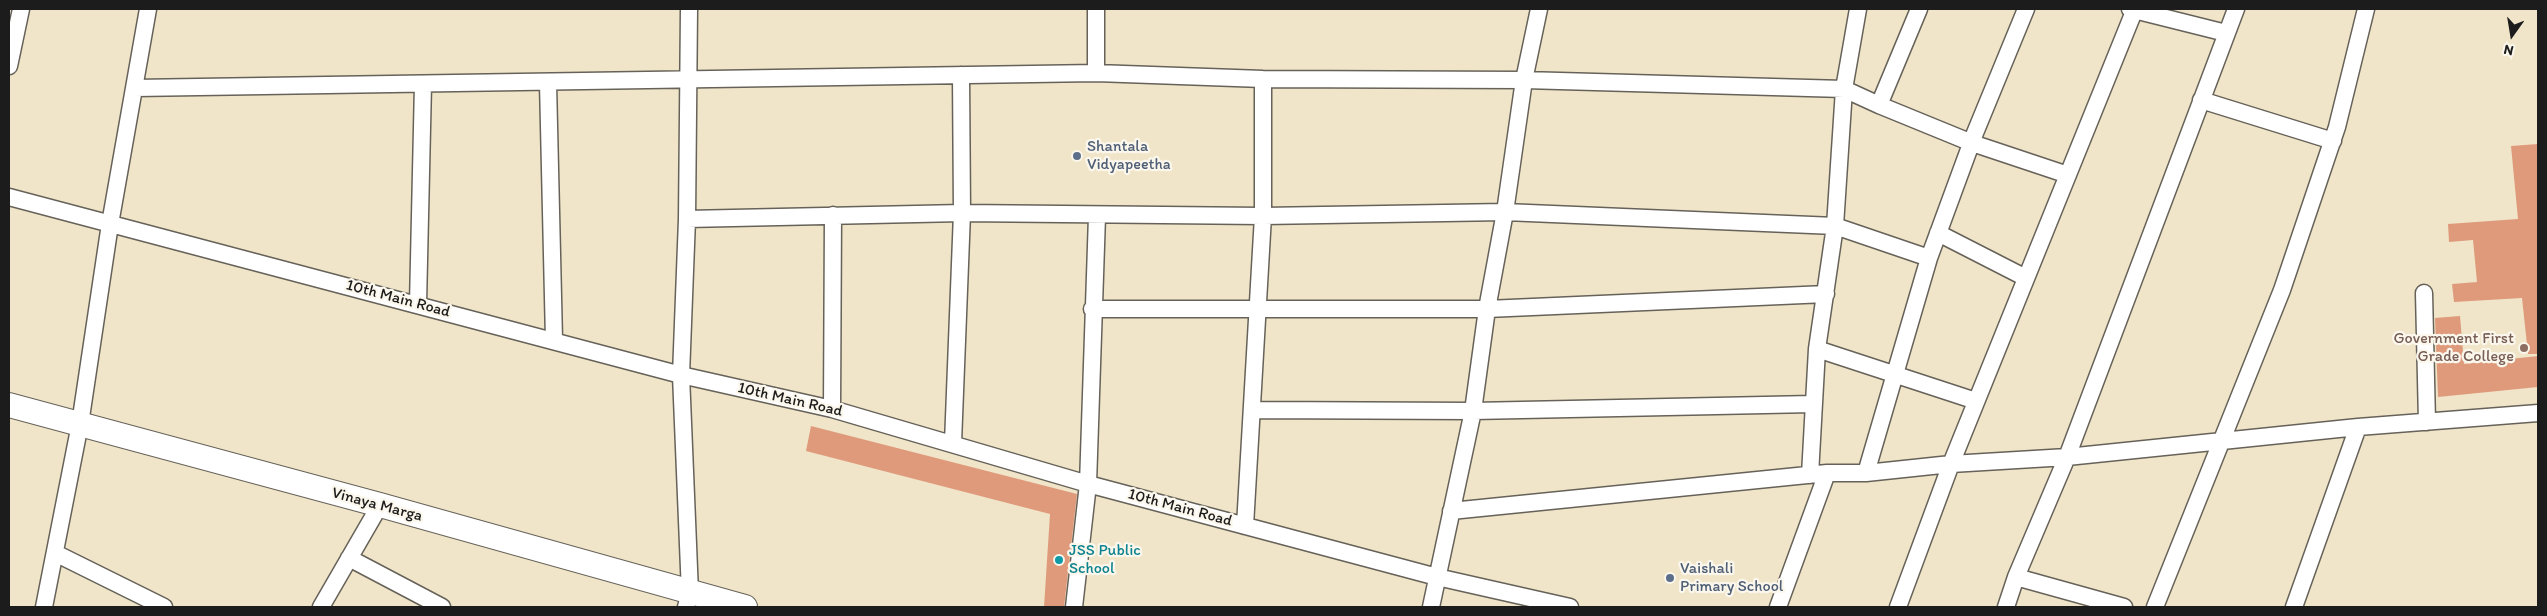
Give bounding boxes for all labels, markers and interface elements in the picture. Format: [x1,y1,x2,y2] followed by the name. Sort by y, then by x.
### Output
[2487,10,2537,60] north arrow
[2502,41,2515,59] text: N
[1087,137,1171,175] place label: Shantala Vidyapeetha
[1071,150,1083,162] marker: Shantala Vidyapeetha
[344,276,452,322] street label: 10th Main Road
[2394,329,2514,367] place label: Government First Grade College
[2518,342,2530,354] marker: Government First Grade College
[736,379,844,421] street label: 10th Main Road
[330,484,424,526] street label: Vinaya Marga
[1126,485,1234,531] street label: 10th Main Road
[1069,541,1141,579] place label: JSS Public School
[1053,554,1065,566] marker: JSS Public School
[1680,559,1783,597] place label: Vaishali Primary School
[1664,572,1676,584] marker: Vaishali Primary School

